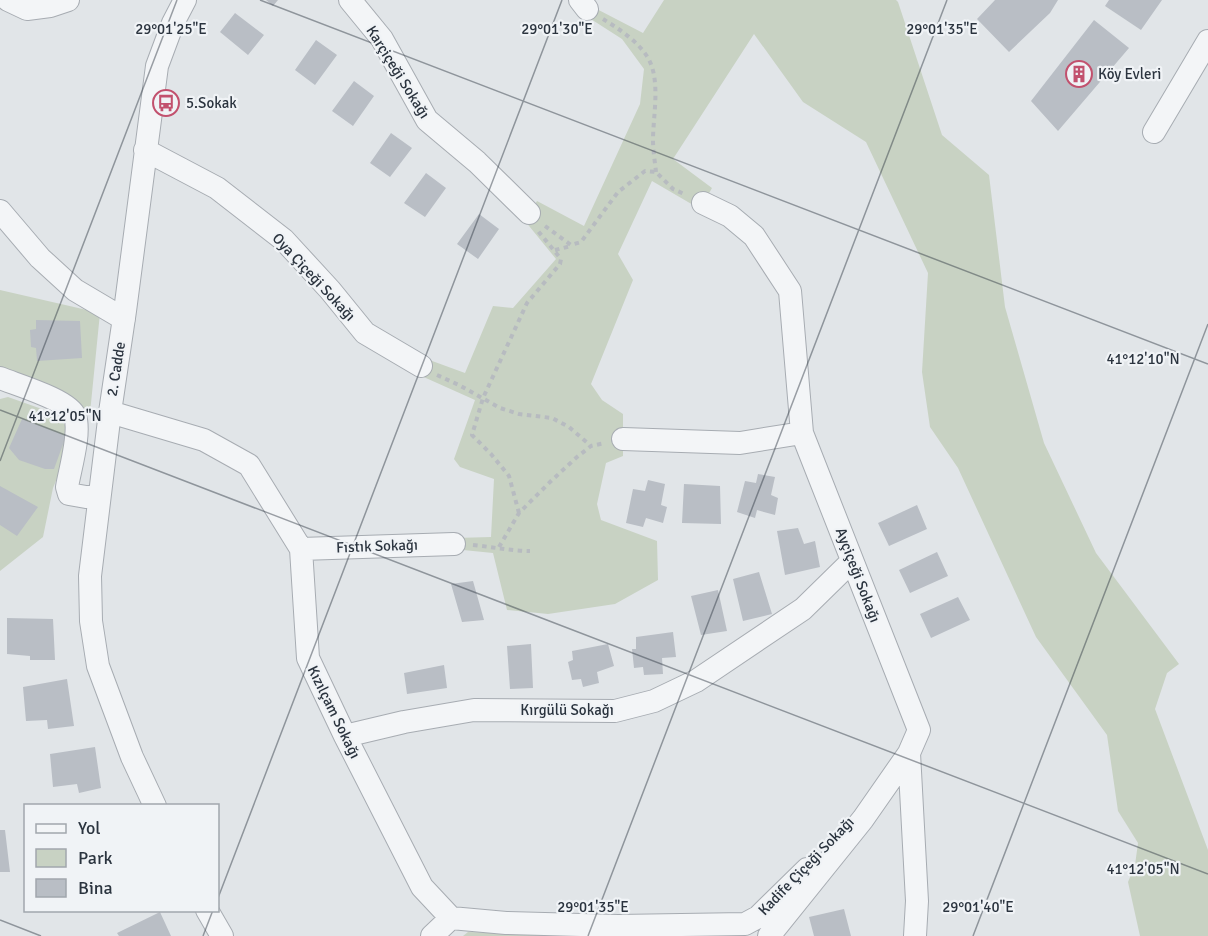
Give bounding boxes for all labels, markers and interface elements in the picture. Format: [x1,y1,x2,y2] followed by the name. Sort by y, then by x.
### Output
[135,20,207,38] text: 29°01'25"E
[521,20,593,38] text: 29°01'30"E
[906,20,978,38] text: 29°01'35"E
[362,22,434,122] street label: Karçiçeği Sokağı
[1064,59,1094,89] building icon: Köy Evleri
[1098,65,1161,83] place label: Köy Evleri
[151,88,181,118] bus stop icon: 5.Sokak
[186,94,237,112] place label: 5.Sokak
[269,229,359,325] street label: Oya Çiçeği Sokağı
[103,340,129,398] street label: 2. Cadde
[1106,350,1180,368] text: 41°12'10"N
[28,407,102,425] text: 41°12'05"N
[832,525,884,625] street label: Ayçiçeği Sokağı
[336,536,418,556] street label: Fıstık Sokağı
[304,663,364,761] street label: Kızılçam Sokağı
[520,701,614,719] street label: Kırgülü Sokağı
[24,804,219,912] legend
[754,813,858,919] street label: Kadife Çiçeği Sokağı
[78,817,101,839] text: Yol
[78,847,113,869] text: Park
[1106,860,1180,878] text: 41°12'05"N
[78,877,113,899] text: Bina
[557,898,629,916] text: 29°01'35"E
[942,898,1014,916] text: 29°01'40"E

